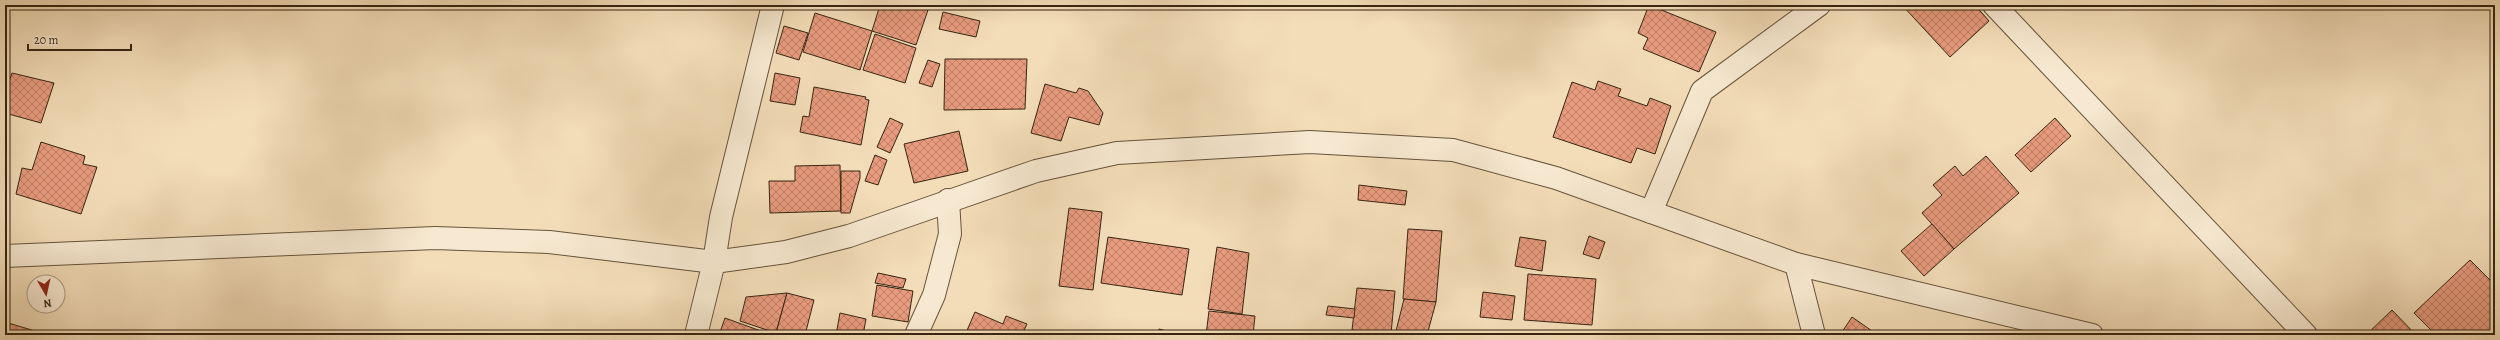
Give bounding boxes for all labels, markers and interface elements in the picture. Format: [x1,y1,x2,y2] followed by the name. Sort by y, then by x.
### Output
[28,26,131,52] scale bar
[34,32,58,48] text: 20 m
[26,274,66,314] north arrow
[42,295,53,311] text: N

